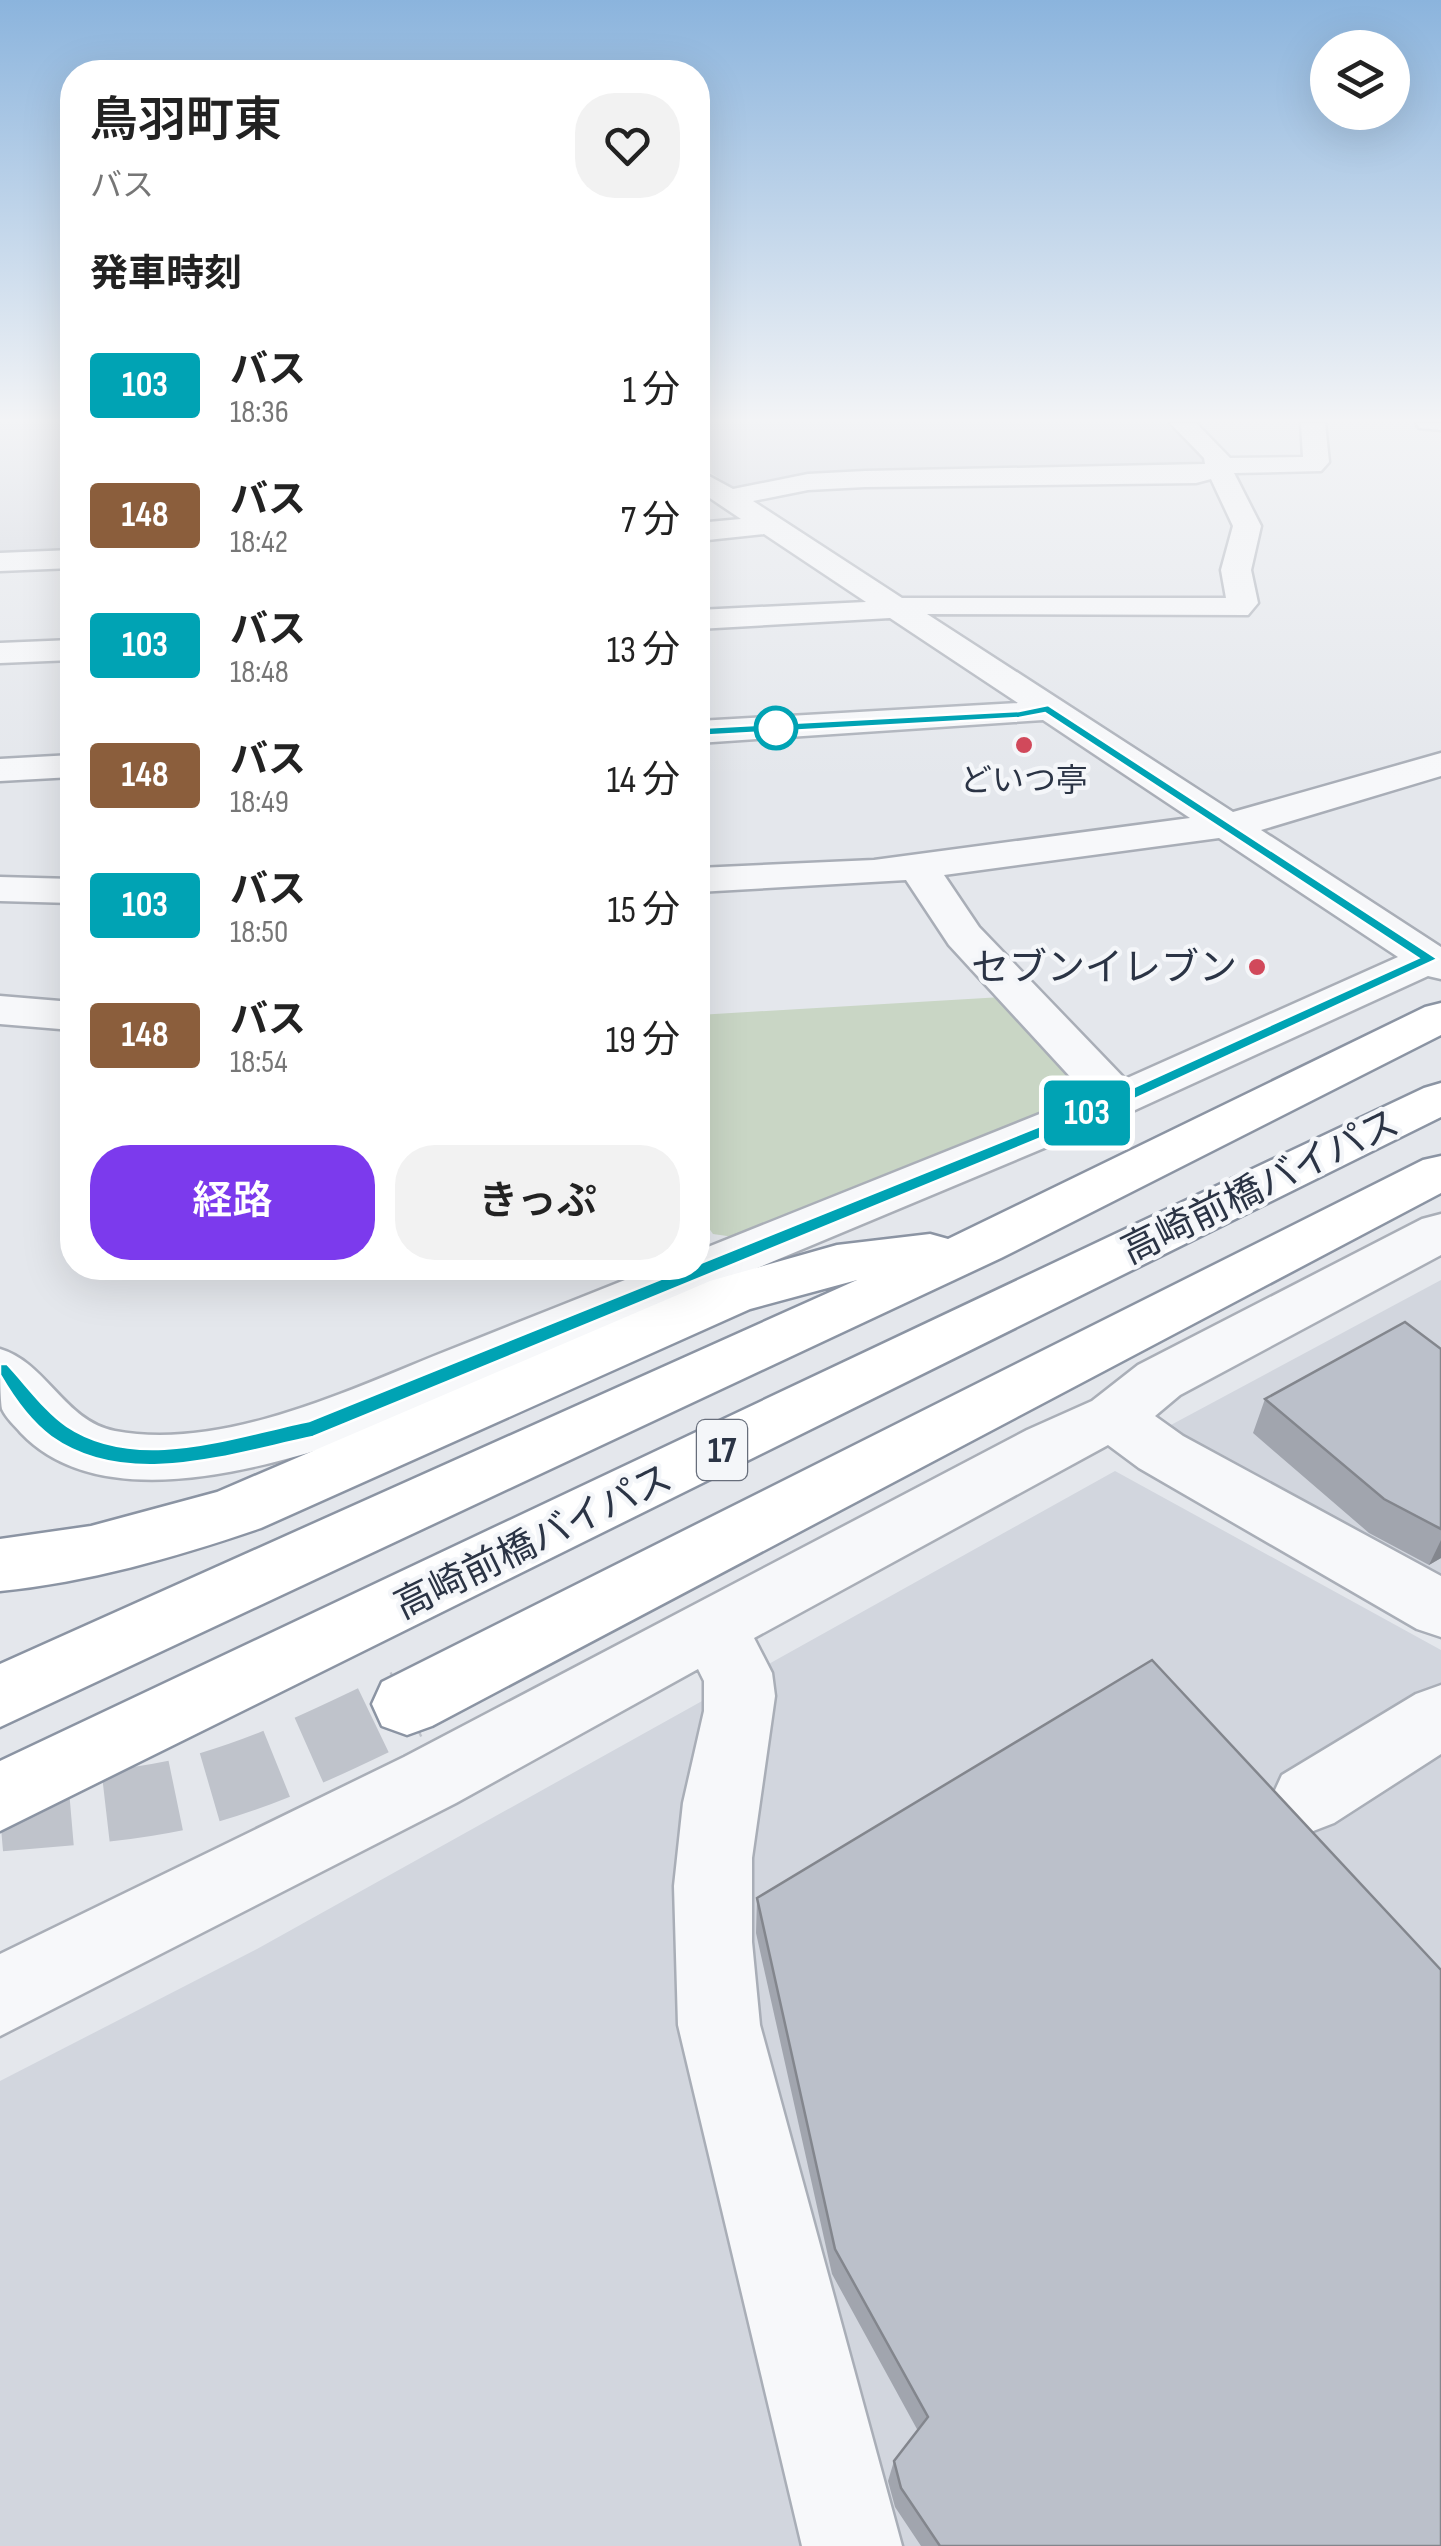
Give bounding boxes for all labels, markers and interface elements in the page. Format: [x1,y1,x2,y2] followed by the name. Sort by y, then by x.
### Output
[1310,30,1410,130] map controls
[1310,30,1410,130] button: layers
[90,93,282,150] text: 鳥羽町東
[575,93,680,198] button: heart
[90,167,154,206] text: バス
[90,252,242,297] text: 発車時刻
[230,348,306,393] text: バス
[122,364,168,407] text: 103
[623,368,680,413] text: 1 分
[230,393,289,432] text: 18:36
[230,478,306,523] text: バス
[122,494,168,537] text: 148
[621,498,680,543] text: 7 分
[230,523,288,562] text: 18:42
[230,608,306,653] text: バス
[122,624,168,667] text: 103
[607,628,680,673] text: 13 分
[230,653,289,692] text: 18:48
[755,707,797,749] unlabelled marker
[1013,734,1035,756] marker: どいつ亭
[230,738,306,783] text: バス
[122,754,168,797] text: 148
[607,758,680,803] text: 14 分
[960,762,1088,801] place label: どいつ亭
[230,783,289,822] text: 18:49
[230,868,306,913] text: バス
[122,884,168,927] text: 103
[607,888,680,933] text: 15 分
[230,913,288,952] text: 18:50
[971,946,1237,991] place label: セブンイレブン
[1246,956,1268,978] marker: セブンイレブン
[230,998,306,1043] text: バス
[122,1014,168,1057] text: 148
[606,1018,680,1063] text: 19 分
[230,1043,288,1082] text: 18:54
[1030,1080,1144,1146] line badge: 103
[1064,1092,1110,1135] text: 103
[1115,1101,1407,1274] street label: 高崎前橋バイパス
[90,1145,375,1260] button: 経路
[395,1145,680,1260] button: きっぷ
[697,1420,747,1480] road number: 17
[388,1456,680,1629] street label: 高崎前橋バイパス

